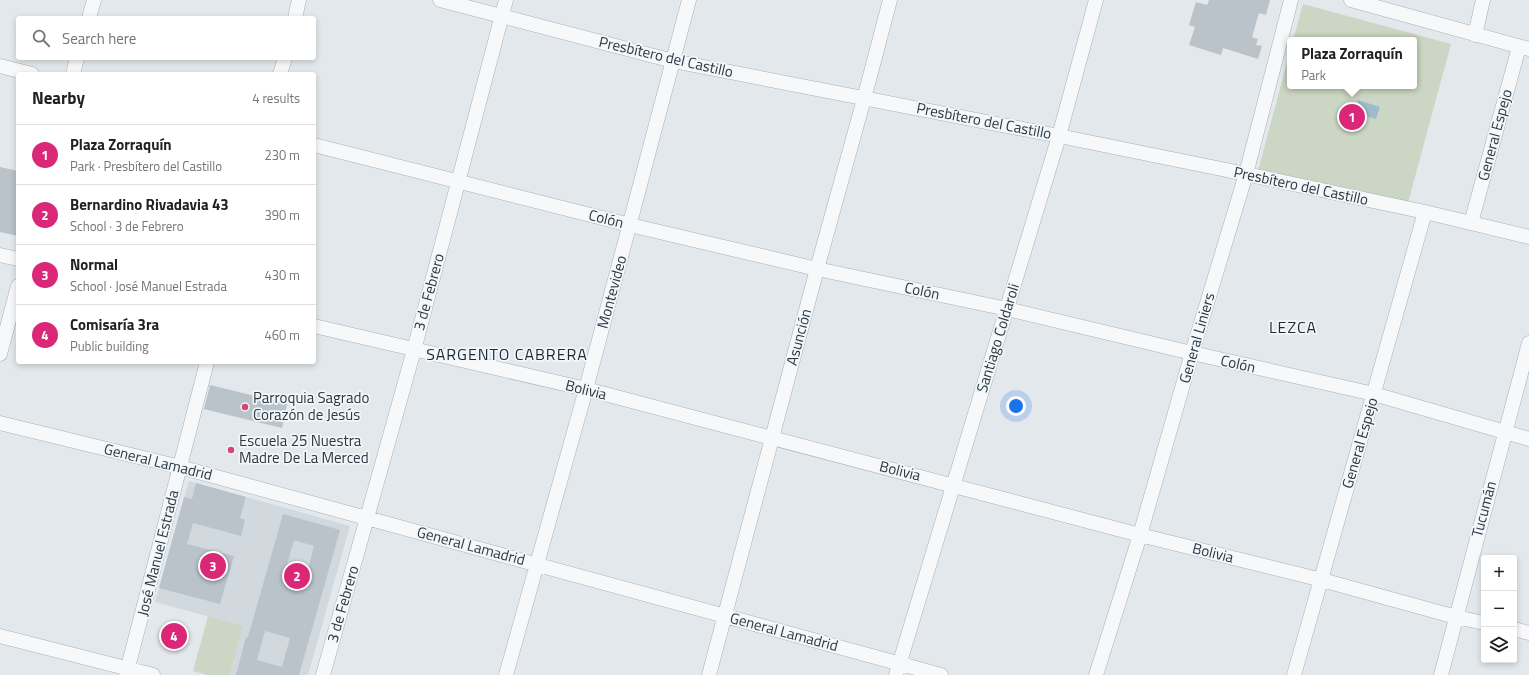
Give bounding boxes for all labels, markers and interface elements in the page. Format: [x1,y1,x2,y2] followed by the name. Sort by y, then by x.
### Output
[16,16,316,60] search box
[30,27,52,49] icon: search
[62,27,136,50] text: Search here
[597,30,736,83] street label: Presbítero del Castillo
[1287,37,1417,89] popup
[1301,42,1403,65] text: Plaza Zorraquín
[1301,65,1326,85] text: Park
[32,85,85,111] text: Nearby
[1471,86,1518,183] street label: General Espejo
[252,88,300,108] text: 4 results
[915,96,1054,145] street label: Presbítero del Castillo
[1339,102,1365,132] pin: 1
[70,133,172,156] text: Plaza Zorraquín
[41,145,49,165] text: 1
[264,145,300,165] text: 230 m
[70,156,222,176] text: Park · Presbítero del Castillo
[1232,160,1371,211] street label: Presbítero del Castillo
[70,193,229,216] text: Bernardino Rivadavia 43
[586,203,626,234] street label: Colón
[41,205,49,225] text: 2
[264,205,300,225] text: 390 m
[70,216,184,236] text: School · 3 de Febrero
[407,251,450,333] street label: 3 de Febrero
[70,253,118,276] text: Normal
[591,253,632,331] street label: Montevideo
[41,265,49,285] text: 3
[264,265,300,285] text: 430 m
[70,276,227,296] text: School · José Manuel Estrada
[902,276,942,305] street label: Colón
[970,280,1025,395] street label: Santiago Coldaroli
[1173,290,1220,386] street label: General Liniers
[780,306,817,368] street label: Asunción
[70,313,159,336] text: Comisaría 3ra
[1269,315,1317,339] district label: LEZCA
[41,325,49,345] text: 4
[264,325,300,345] text: 460 m
[70,336,149,356] text: Public building
[426,342,588,366] district label: SARGENTO CABRERA
[1218,348,1258,379] street label: Colón
[563,373,610,406] street label: Bolivia
[253,386,369,426] place label: Parroquia Sagrado Corazón de Jesús
[1336,395,1384,491] street label: General Espejo
[1006,396,1026,416] your location
[240,402,250,412] marker: Parroquia Sagrado Corazón de Jesús
[239,429,369,469] place label: Escuela 25 Nuestra Madre De La Merced
[101,437,215,486] street label: General Lamadrid
[226,445,236,455] marker: Escuela 25 Nuestra Madre De La Merced
[877,454,924,487] street label: Bolivia
[1465,478,1502,539] street label: Tucumán
[131,487,184,618] street label: José Manuel Estrada
[415,520,528,571] street label: General Lamadrid
[1190,536,1237,569] street label: Bolivia
[200,551,226,581] pin: 3
[1481,555,1517,663] map controls
[1481,555,1517,591] button: +
[284,561,310,591] pin: 2
[321,563,365,645] street label: 3 de Febrero
[1481,591,1517,627] button: −
[728,606,841,657] street label: General Lamadrid
[161,621,187,651] pin: 4
[1481,627,1517,663] button: layers

